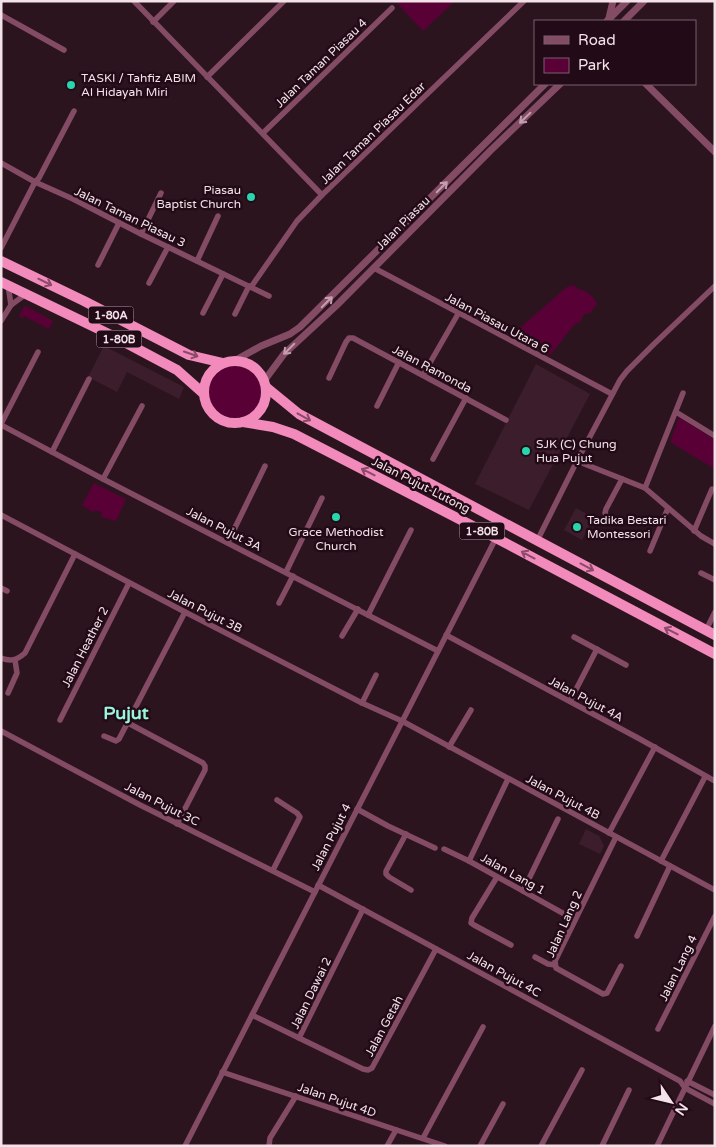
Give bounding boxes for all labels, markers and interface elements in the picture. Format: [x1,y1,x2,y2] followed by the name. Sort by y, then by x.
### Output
[272,15,370,110] street label: Jalan Taman Piasau 4
[534,20,696,85] legend
[578,31,616,49] text: Road
[578,56,610,74] text: Park
[81,71,196,99] place label: TASKI / Tahfiz ABIM Al Hidayah Miri
[65,79,77,91] marker: TASKI / Tahfiz ABIM Al Hidayah Miri
[318,79,429,187] street label: Jalan Taman Piasau Edar
[519,112,531,124] one-way arrow
[435,181,448,193] one-way arrow
[156,183,241,211] place label: Piasau Baptist Church
[72,184,188,250] street label: Jalan Taman Piasau 3
[245,191,257,203] marker: Piasau Baptist Church
[373,193,433,253] street label: Jalan Piasau
[37,278,52,287] one-way arrow
[443,290,551,356] street label: Jalan Piasau Utara 6
[320,296,333,308] one-way arrow
[88,306,134,324] road number: 1-80A
[96,330,142,348] road number: 1-80B
[390,342,474,396] street label: Jalan Ramonda
[283,343,295,355] one-way arrow
[182,350,198,360] one-way arrow
[296,413,311,422] one-way arrow
[536,437,617,465] place label: SJK (C) Chung Hua Pujut
[520,445,532,457] marker: SJK (C) Chung Hua Pujut
[369,454,473,516] street label: Jalan Pujut-Lutong
[361,467,376,477] one-way arrow
[184,504,264,554] street label: Jalan Pujut 3A
[330,511,342,523] marker: Grace Methodist Church
[587,513,667,541] place label: Tadika Bestari Montessori
[571,521,583,533] marker: Tadika Bestari Montessori
[460,522,504,540] road number: 1-80B
[289,525,384,553] place label: Grace Methodist Church
[521,550,536,559] one-way arrow
[579,562,594,572] one-way arrow
[165,586,245,636] street label: Jalan Pujut 3B
[59,604,111,690] street label: Jalan Heather 2
[664,626,679,636] one-way arrow
[546,673,626,725] street label: Jalan Pujut 4A
[103,702,149,724] district label: Pujut
[524,772,602,822] street label: Jalan Pujut 4B
[122,779,202,829] street label: Jalan Pujut 3C
[308,801,354,873] street label: Jalan Pujut 4
[478,850,548,898] street label: Jalan Lang 1
[543,888,585,960] street label: Jalan Lang 2
[656,932,700,1003] street label: Jalan Lang 4
[465,948,543,1000] street label: Jalan Pujut 4C
[288,955,334,1031] street label: Jalan Dawai 2
[362,993,406,1059] street label: Jalan Getah
[646,1077,696,1127] north arrow
[296,1080,378,1120] street label: Jalan Pujut 4D
[671,1100,691,1119] text: N

